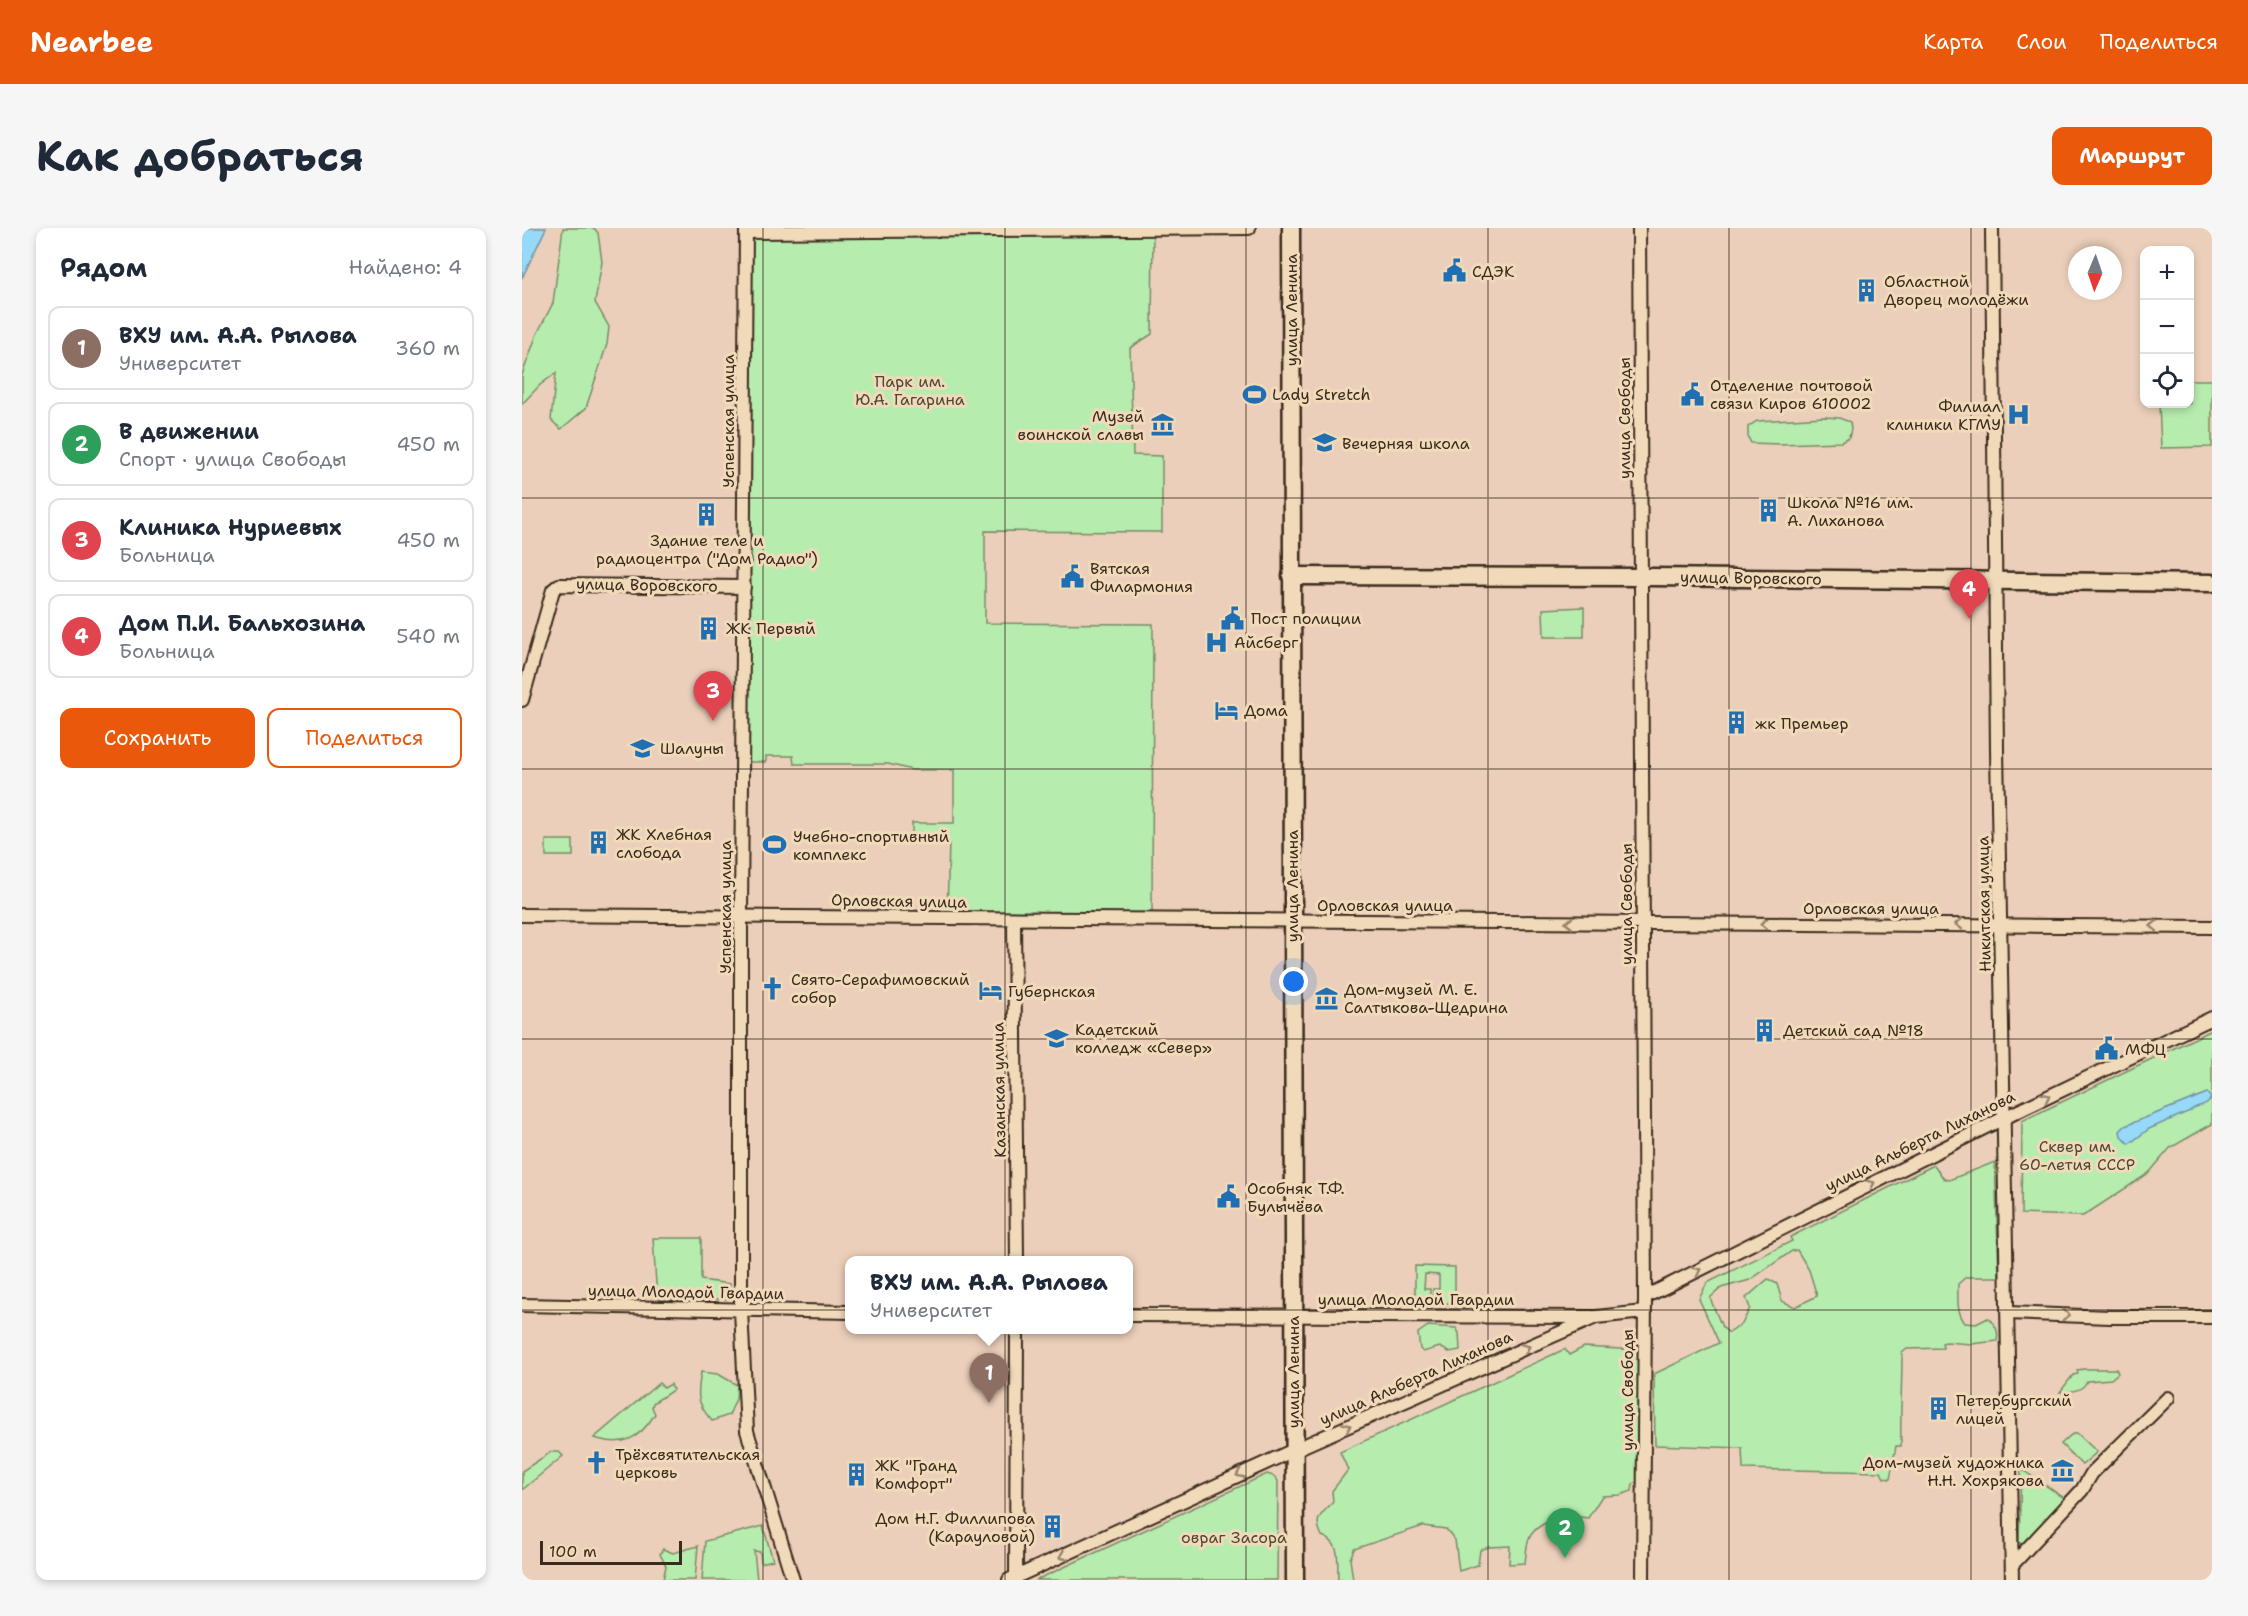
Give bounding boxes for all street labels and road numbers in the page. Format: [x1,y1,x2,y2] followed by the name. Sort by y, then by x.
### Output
[1281,254,1302,366] street label: улица Ленина
[718,354,739,488] street label: Успенская улица
[1614,357,1635,479] street label: улица Свободы
[1680,566,1822,590] street label: улица Воровского
[576,573,718,597] street label: улица Воровского
[1282,830,1303,942] street label: улица Ленина
[1972,836,1996,972] street label: Никитская улица
[715,840,736,974] street label: Успенская улица
[1616,843,1637,965] street label: улица Свободы
[831,889,967,913] street label: Орловская улица
[1317,895,1453,916] street label: Орловская улица
[1803,898,1939,919] street label: Орловская улица
[987,1022,1011,1158] street label: Казанская улица
[1822,1086,2018,1196] street label: улица Альберта Лиханова
[588,1280,784,1304] street label: улица Молодой Гвардии
[1318,1289,1514,1310] street label: улица Молодой Гвардии
[1283,1316,1304,1428] street label: улица Ленина
[1316,1326,1516,1430] street label: улица Альберта Лиханова
[1617,1329,1638,1451] street label: улица Свободы

